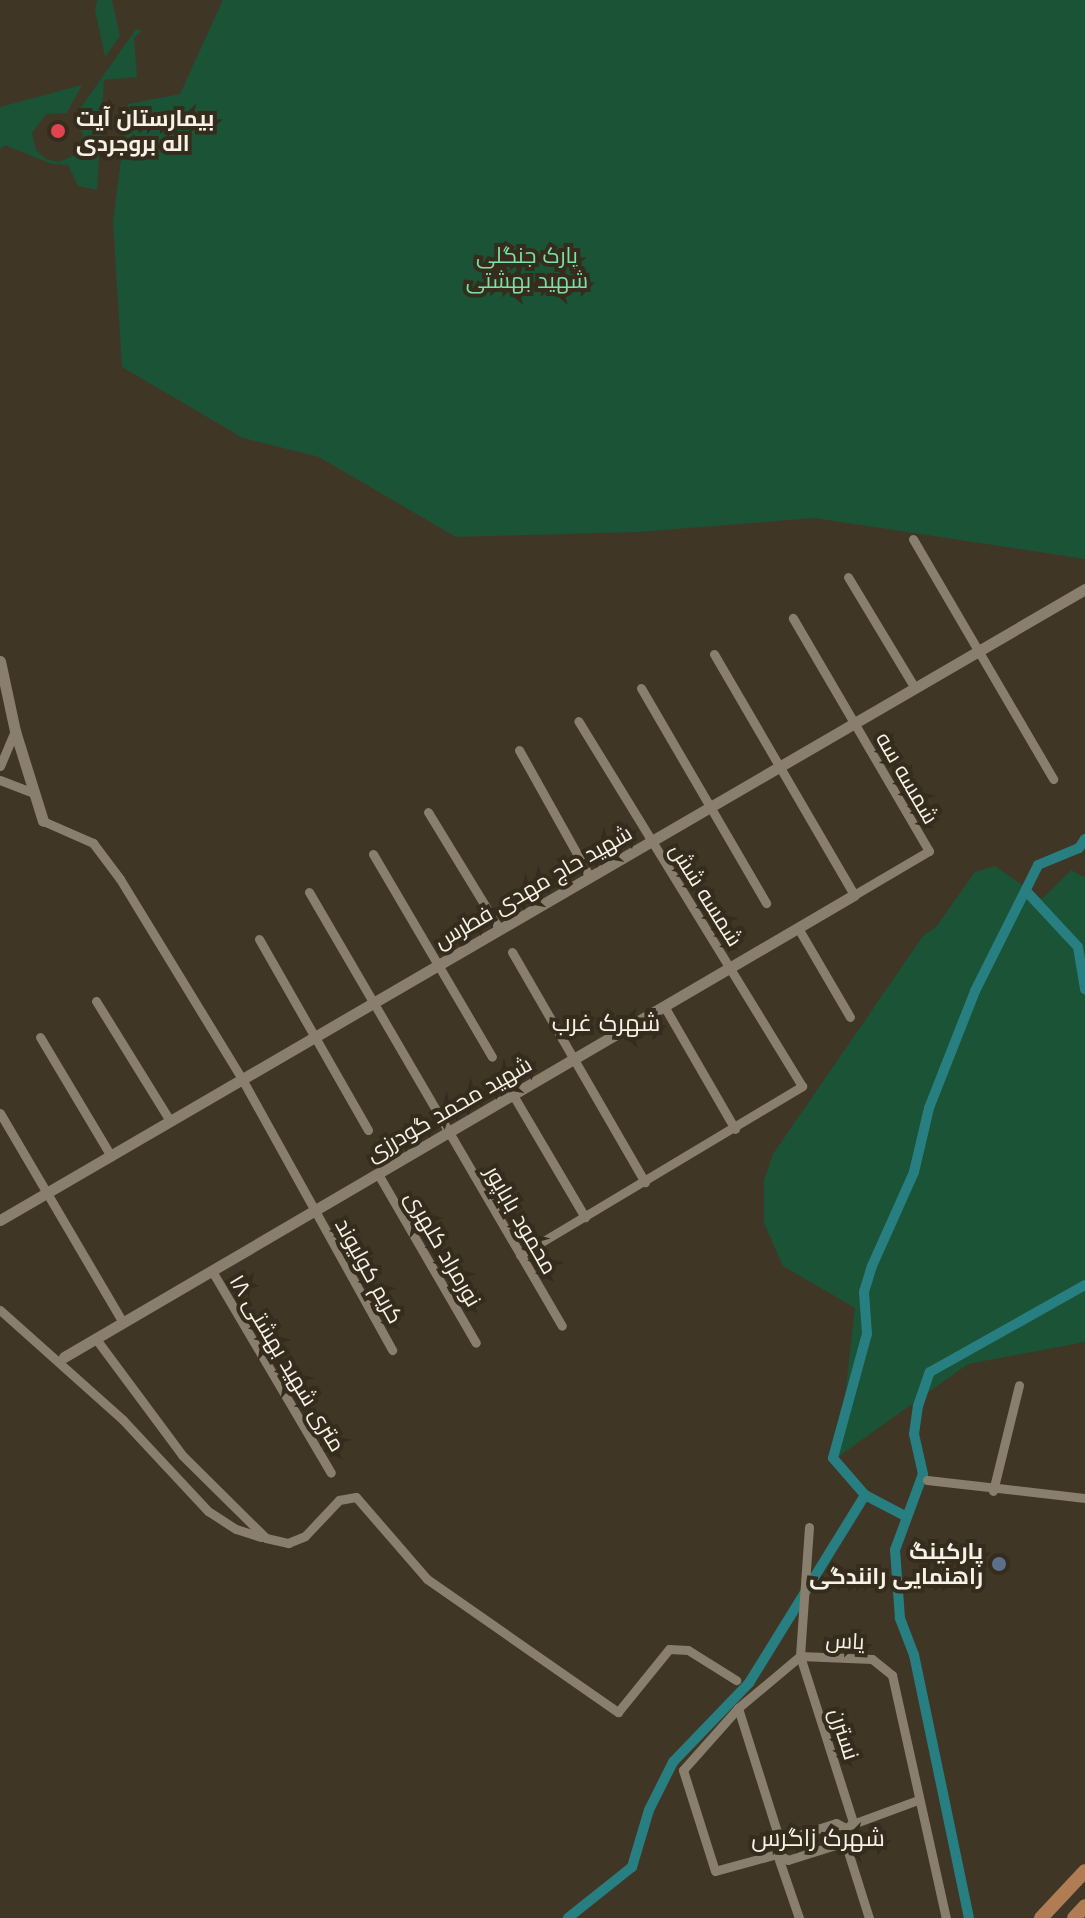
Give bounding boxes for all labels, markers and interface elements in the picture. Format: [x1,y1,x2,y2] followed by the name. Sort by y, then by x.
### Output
[76,105,214,156] place label: بیمارستان آیت اله بروجردی
[47,120,69,142] marker: بیمارستان آیت اله بروجردی
[466,242,588,294] park label: پارک جنگلی شهید بهشتی
[870,727,944,829] street label: شمسه سه
[429,820,637,954] street label: شهید حاج مهدی فطرس
[664,839,748,951] street label: شمسه شش
[552,1009,660,1037] district label: شهرک غرب
[362,1051,536,1167] street label: شهید محمد گودرزی
[479,1161,563,1279] street label: محمود باباپور
[399,1187,487,1311] street label: نورمراد کلهری
[329,1214,409,1328] street label: کریم کولیوند
[224,1270,350,1456] street label: ۱۸ متری شهید بهشتی
[809,1538,983,1590] place label: پارکینگ راهنمایی رانندگی
[990,1555,1008,1573] marker: پارکینگ راهنمایی رانندگی
[825,1627,865,1655] street label: یاس
[823,1705,865,1763] street label: نسترن
[751,1824,885,1852] district label: شهرک زاگرس

